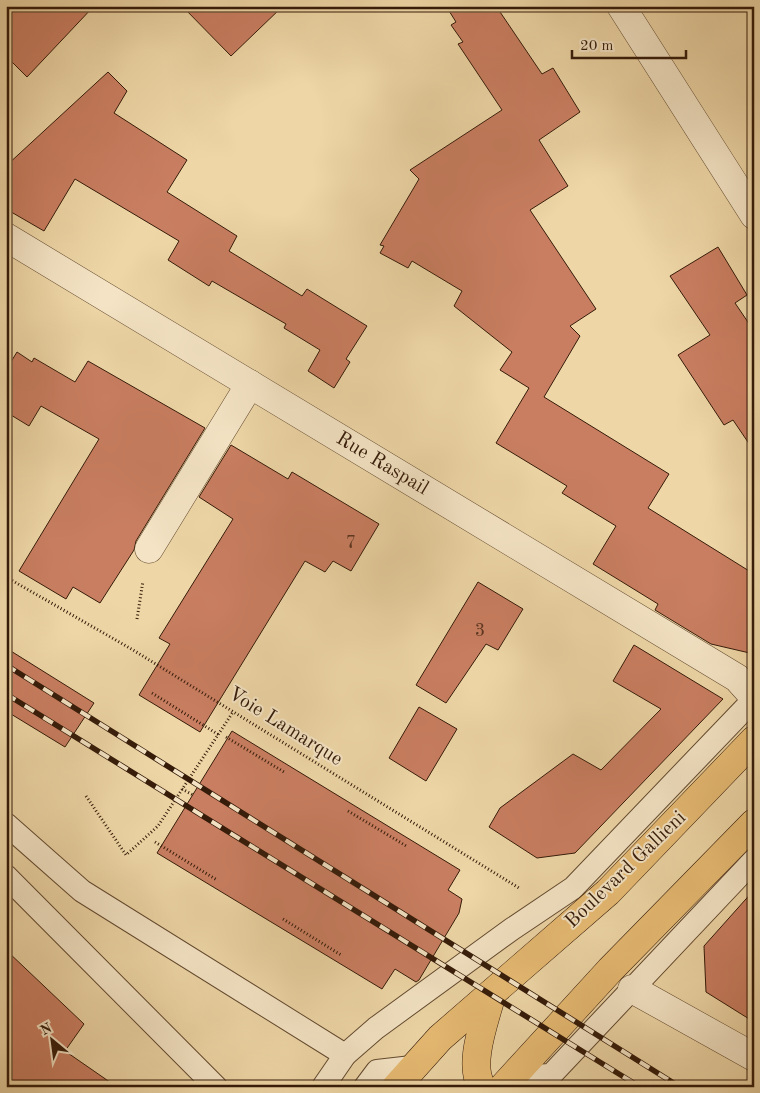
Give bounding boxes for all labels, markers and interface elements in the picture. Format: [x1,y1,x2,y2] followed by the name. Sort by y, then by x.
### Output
[572,28,686,60] scale bar
[580,39,614,54] text: 20 m
[332,429,432,499] street label: Rue Raspail
[346,534,356,552] house number: 7
[475,622,485,640] house number: 3
[224,684,346,770] street label: Voie Lamarque
[562,808,690,932] street label: Boulevard Gallieni
[28,1016,78,1066] north arrow
[38,1021,55,1038] text: N

